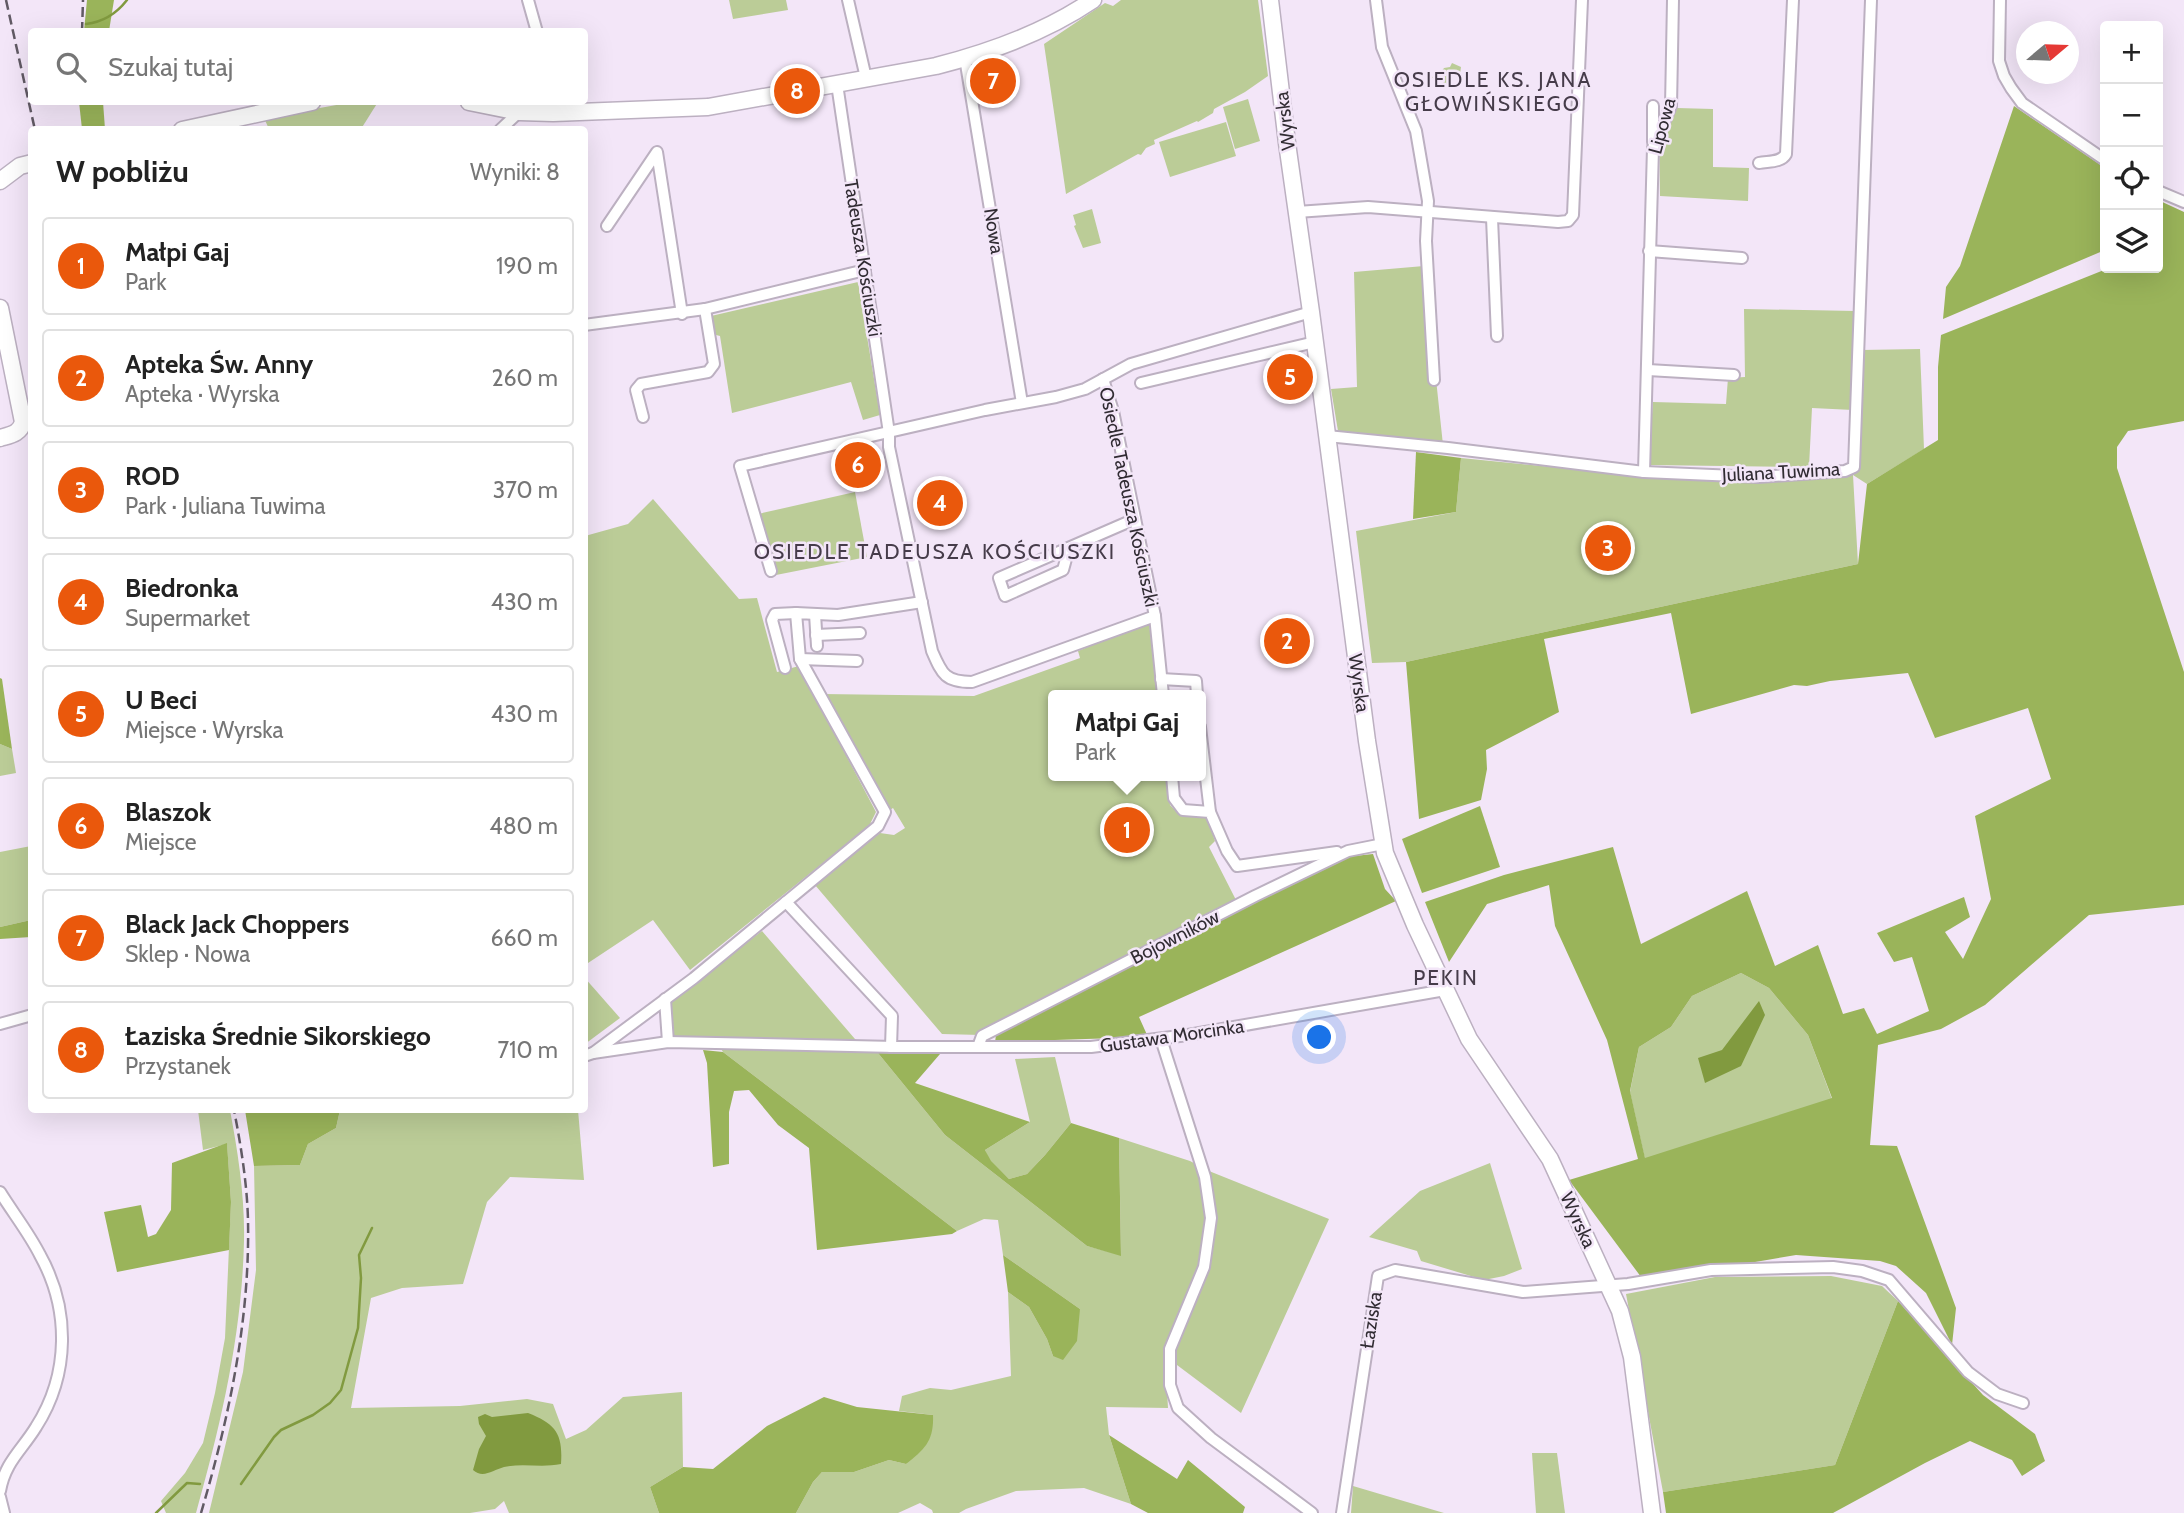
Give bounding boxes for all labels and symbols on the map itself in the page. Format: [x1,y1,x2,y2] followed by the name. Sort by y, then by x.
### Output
[2016,21,2079,84] north arrow
[970,55,1016,107] pin: 7
[774,65,820,117] pin: 8
[1394,67,1592,116] district label: OSIEDLE KS. JANA GŁOWIŃSKIEGO
[1270,90,1300,152] street label: Wyrska
[1643,95,1681,157] street label: Lipowa
[839,178,887,338] street label: Tadeusza Kościuszki
[979,206,1009,256] street label: Nowa
[1267,351,1313,403] pin: 5
[1094,385,1164,609] street label: Osiedle Tadeusza Kościuszki
[835,439,881,491] pin: 6
[1720,457,1841,487] street label: Juliana Tuwima
[917,477,963,529] pin: 4
[1585,522,1631,574] pin: 3
[754,539,1116,564] district label: OSIEDLE TADEUSZA KOŚCIUSZKI
[1264,615,1310,667] pin: 2
[1344,652,1374,714] street label: Wyrska
[1104,804,1150,856] pin: 1
[1127,905,1224,969] street label: Bojowników
[1413,965,1479,990] district label: PEKIN
[1099,1015,1245,1057] street label: Gustawa Morcinka
[1302,1020,1336,1054] your location
[1555,1188,1601,1252] street label: Wyrska
[1355,1290,1387,1350] street label: Łaziska

